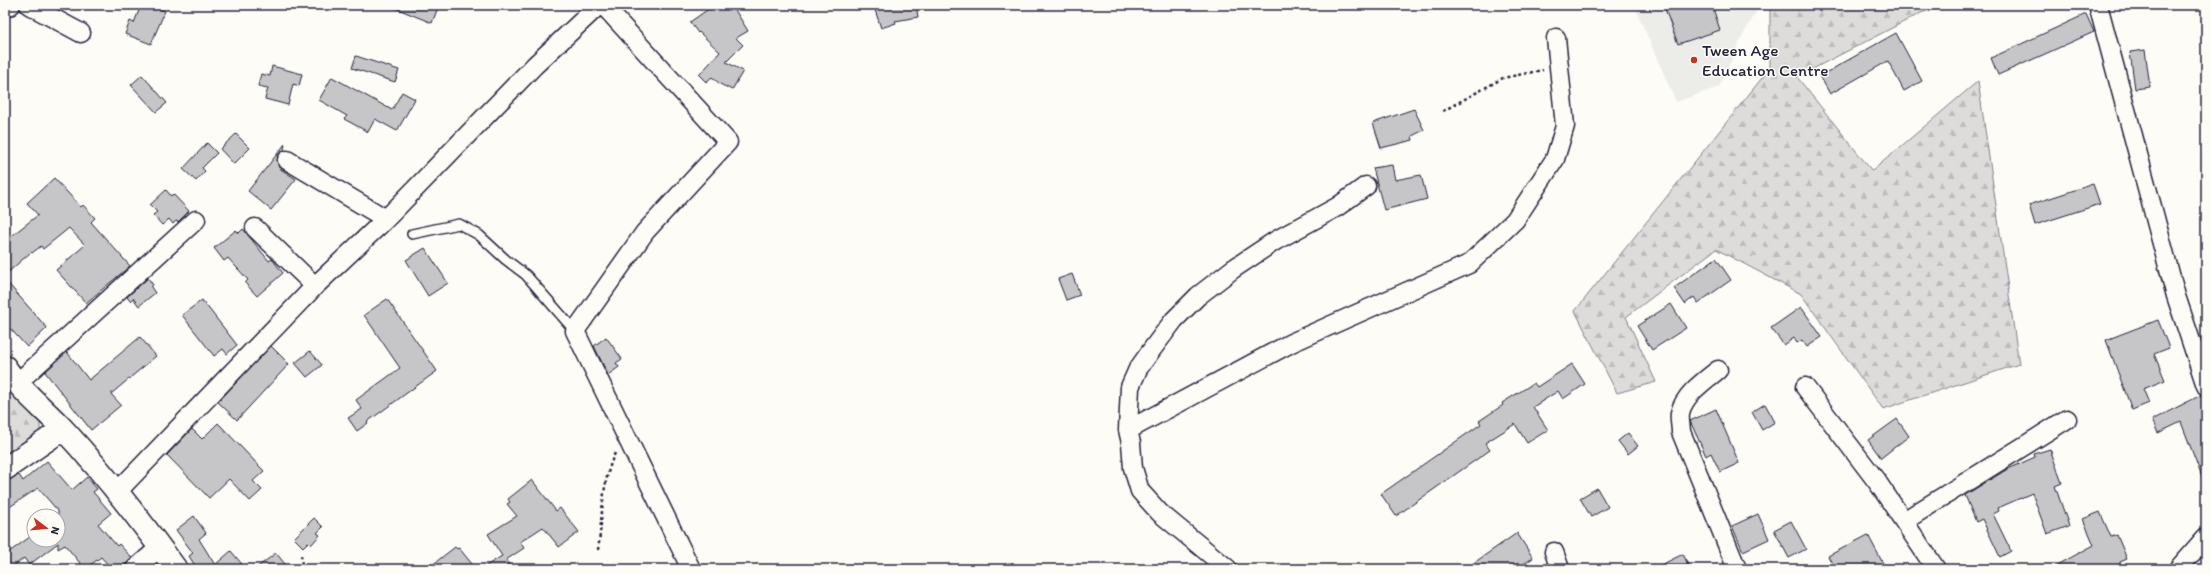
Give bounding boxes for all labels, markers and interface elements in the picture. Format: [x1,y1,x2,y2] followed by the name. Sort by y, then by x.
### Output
[1702,40,1829,80] place label: Tween Age Education Centre
[1689,55,1699,65] marker: Tween Age Education Centre
[26,508,66,548] north arrow
[48,525,62,536] text: N

